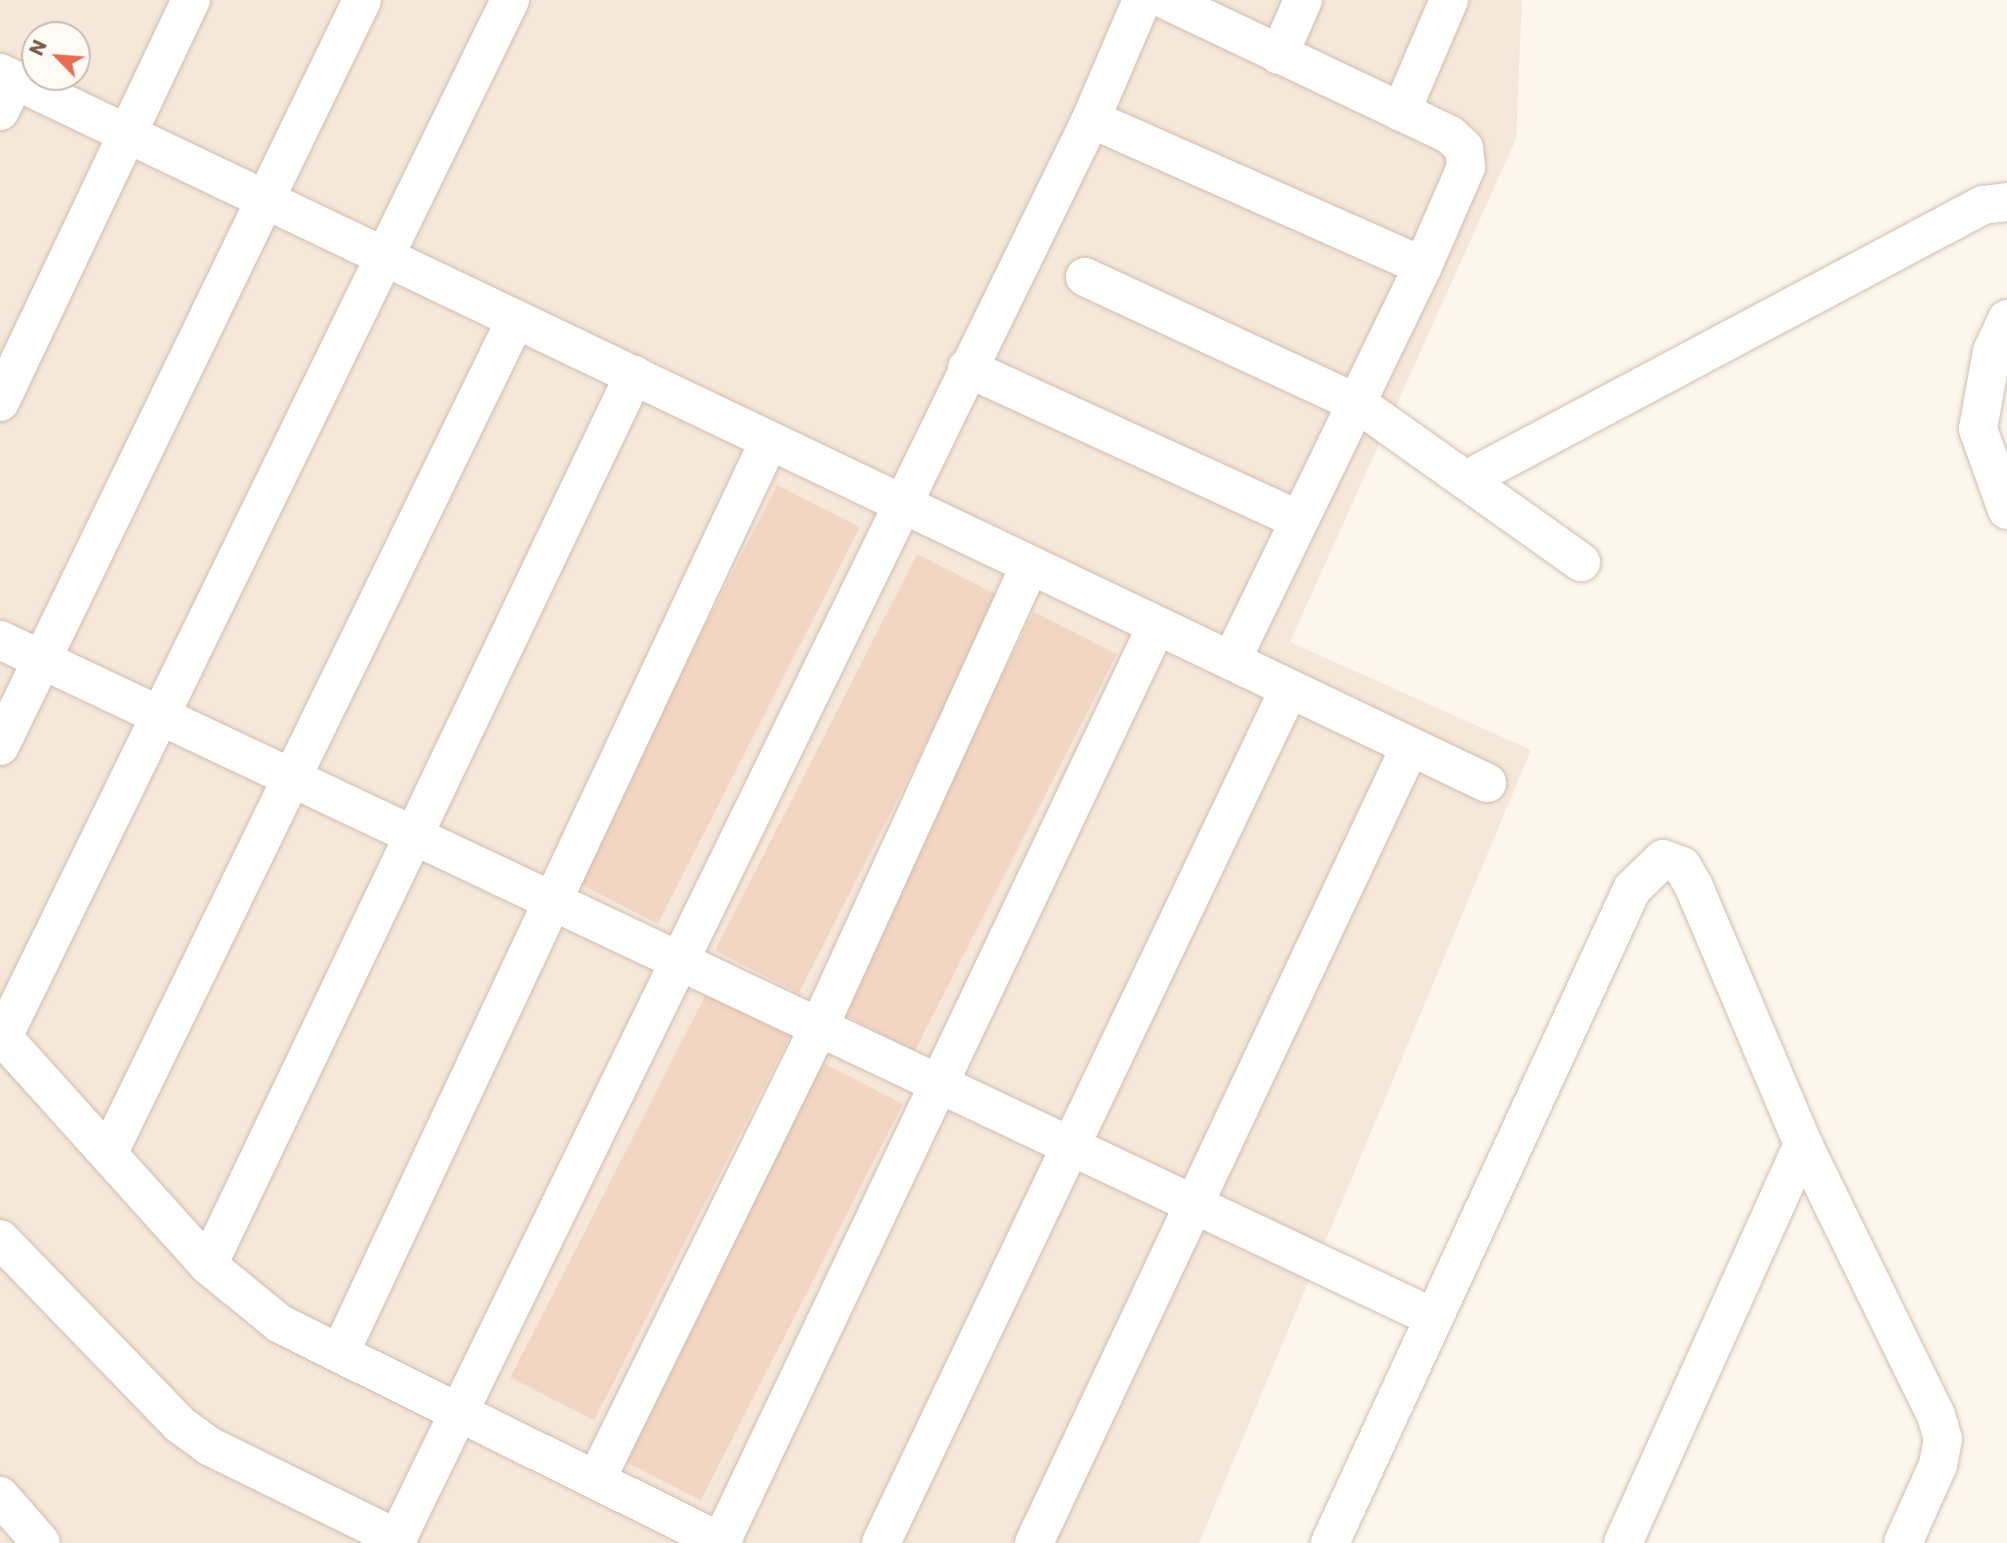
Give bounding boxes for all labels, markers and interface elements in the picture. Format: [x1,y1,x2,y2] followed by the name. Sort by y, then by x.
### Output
[21,21,91,91] north arrow
[23,36,54,60] text: N

